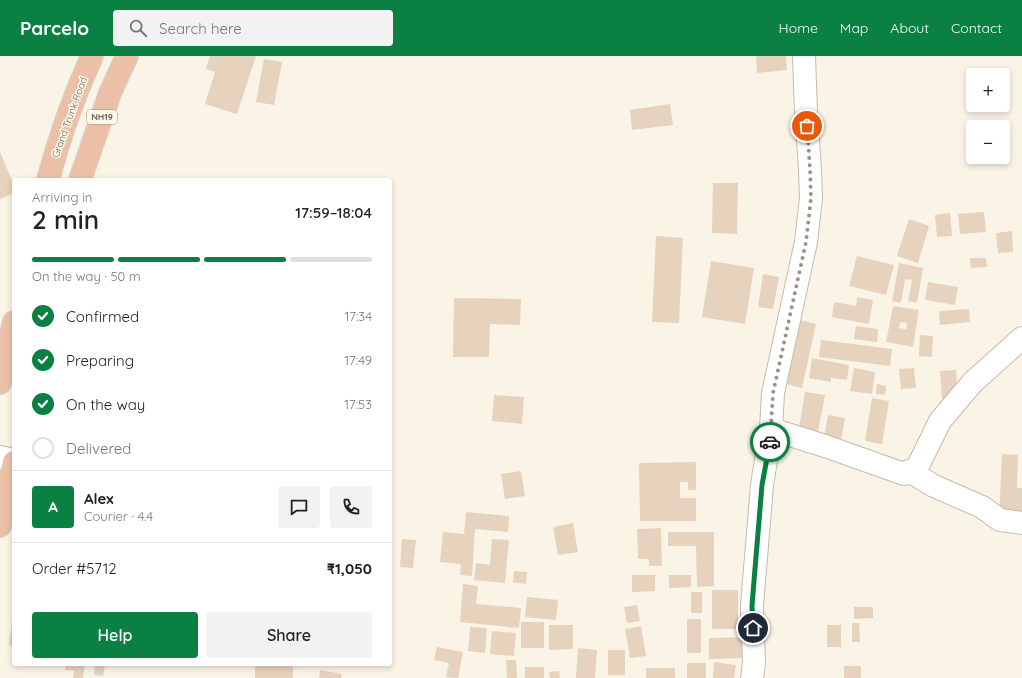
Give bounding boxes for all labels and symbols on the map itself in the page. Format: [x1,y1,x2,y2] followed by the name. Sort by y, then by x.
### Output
[49,75,90,159] street label: Grand Trunk Road
[790,109,824,143] pin
[87,110,117,124] road number: NH19
[750,422,790,462] courier
[736,611,770,645] pin

